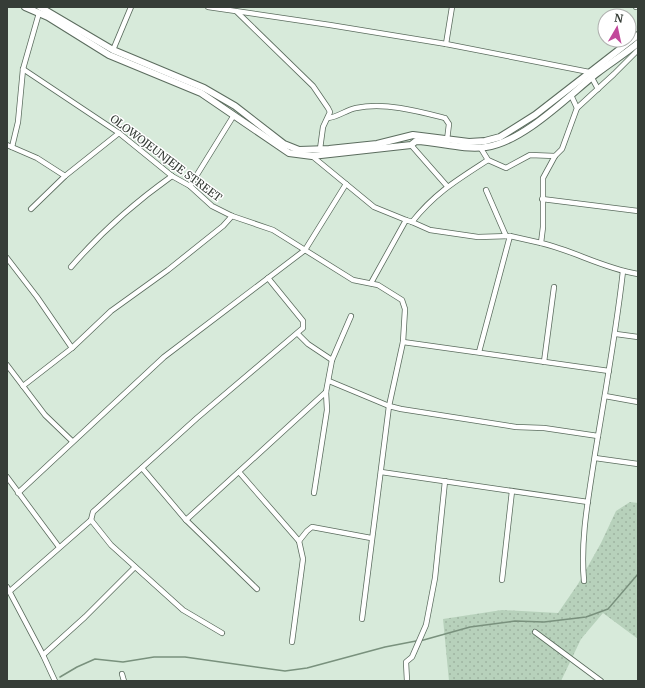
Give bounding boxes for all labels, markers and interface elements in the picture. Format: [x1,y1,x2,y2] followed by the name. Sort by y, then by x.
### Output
[597,8,637,48] north arrow
[613,11,624,26] text: N
[107,111,225,205] street label: OLOWOJEUNJEJE STREET

